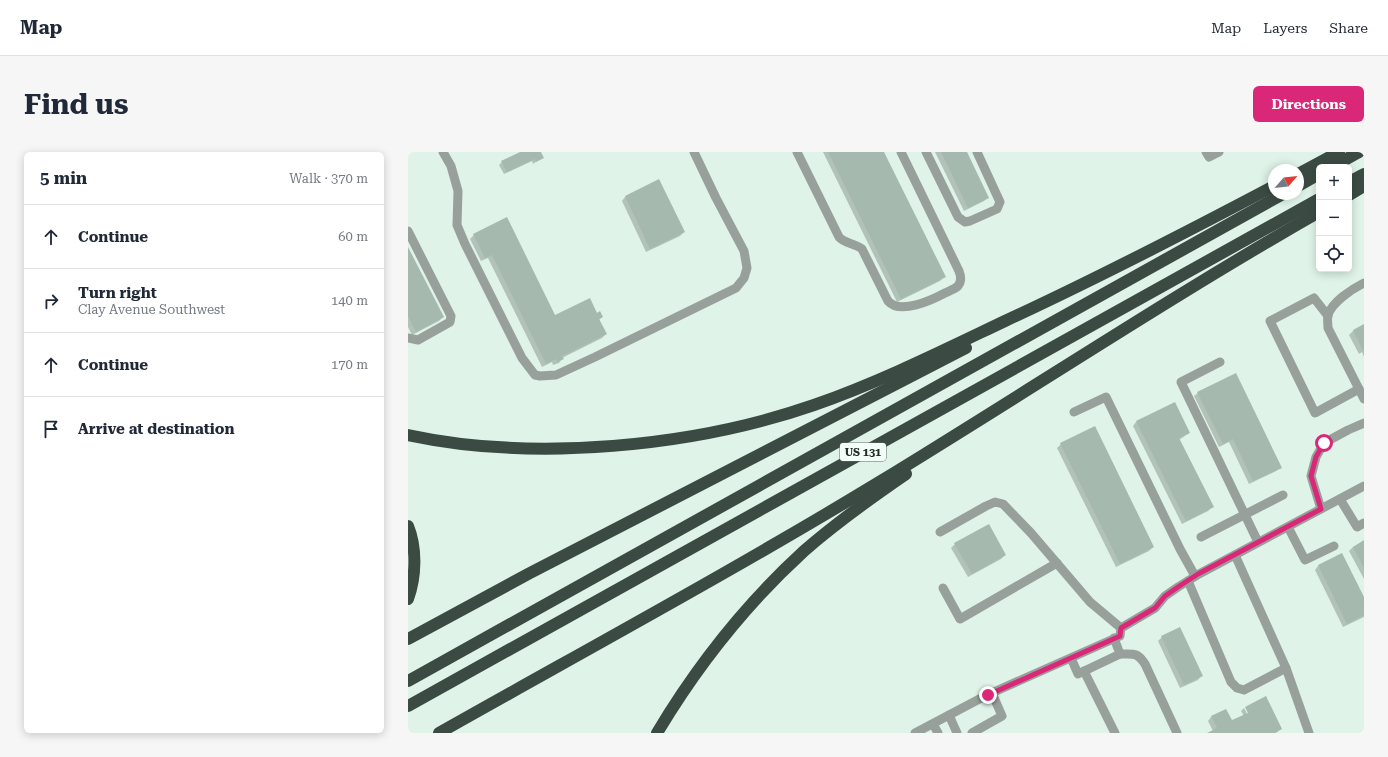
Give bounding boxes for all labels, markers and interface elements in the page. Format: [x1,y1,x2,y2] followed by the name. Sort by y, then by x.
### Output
[20,16,62,39] text: Map
[1211,20,1241,36] text: Map
[1263,20,1307,36] text: Layers
[1329,20,1368,36] text: Share
[1253,86,1364,122] button: Directions
[24,88,128,121] text: Find us
[1268,164,1304,200] north arrow
[1316,164,1352,272] map controls
[1316,164,1352,200] button: +
[40,168,87,188] text: 5 min
[289,171,368,186] text: Walk · 370 m
[1316,200,1352,236] button: −
[40,226,62,248] icon: ahead
[78,228,148,246] text: Continue
[338,229,368,244] text: 60 m
[1316,236,1352,272] button: locate
[78,284,157,302] text: Turn right
[40,290,62,312] icon: right
[331,293,368,308] text: 140 m
[78,302,225,317] text: Clay Avenue Southwest
[40,354,62,376] icon: ahead
[78,356,148,374] text: Continue
[331,357,368,372] text: 170 m
[40,418,62,440] icon: arrive
[78,420,234,438] text: Arrive at destination
[1315,434,1333,452] route start
[840,443,886,461] road number: US 131
[979,686,997,704] route end

